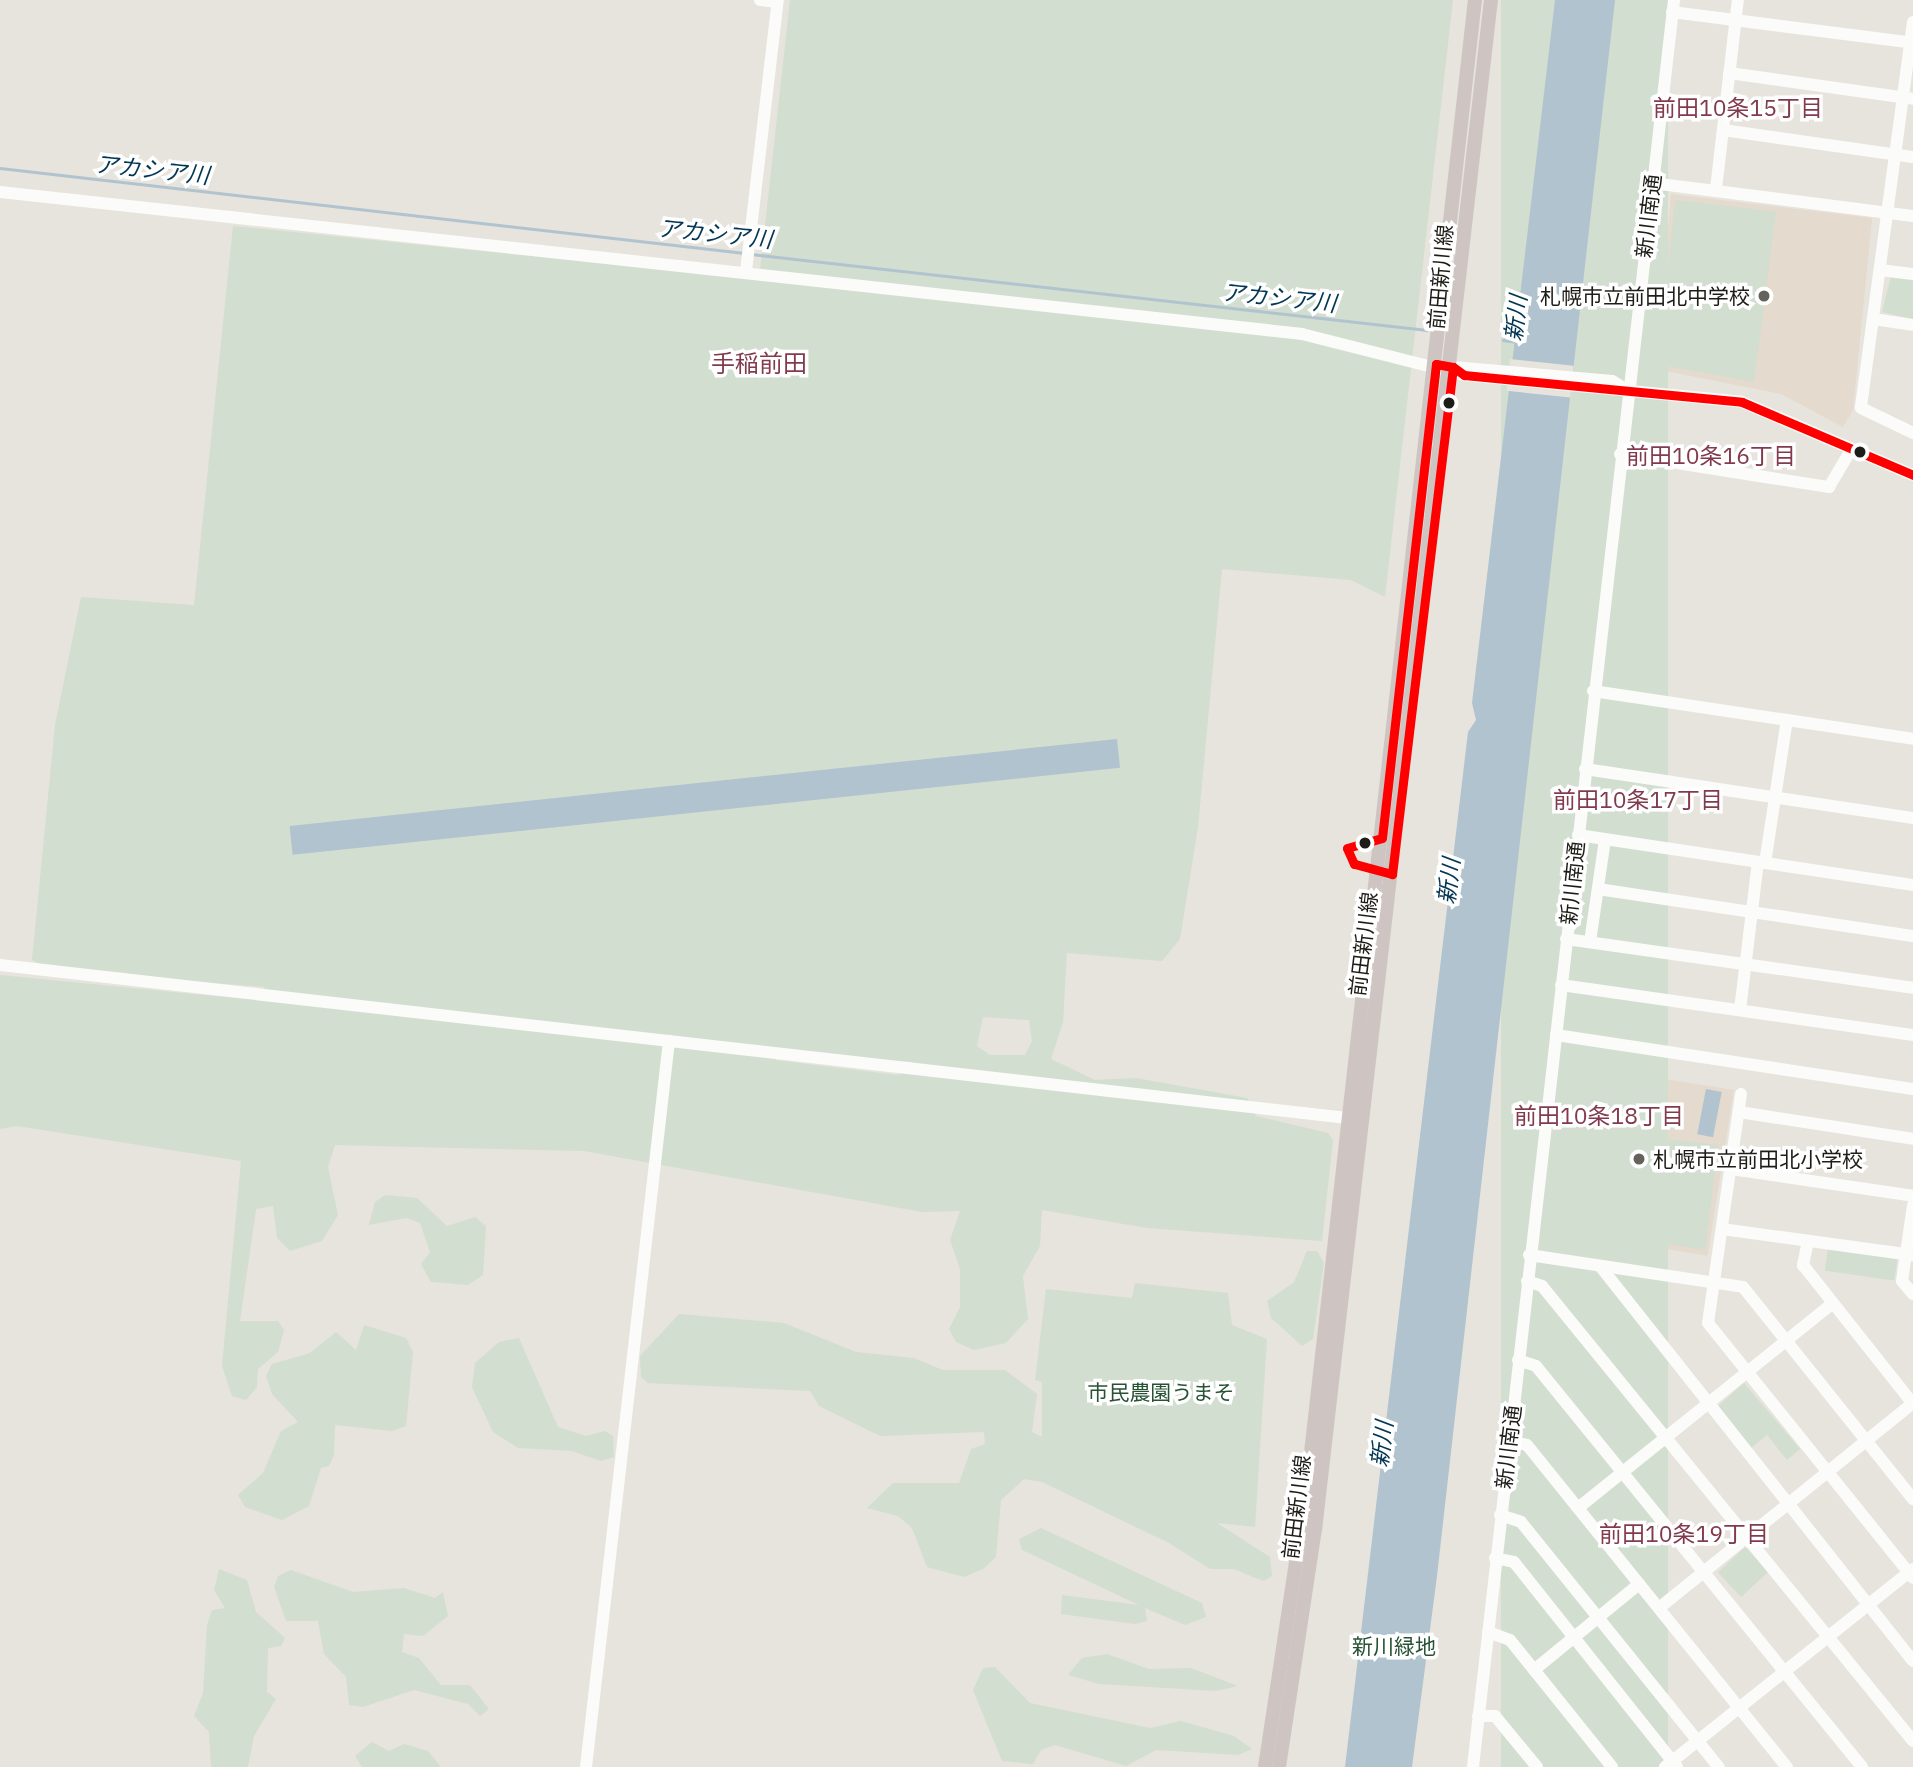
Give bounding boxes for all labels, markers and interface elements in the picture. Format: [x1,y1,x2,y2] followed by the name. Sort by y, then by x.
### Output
[1653,93,1823,121] district label: 前田10条15丁目
[93,149,211,189] water label: アカシア川
[1630,173,1666,259] street label: 新川南通
[656,213,774,253] water label: アカシア川
[1423,224,1457,330] street label: 前田新川線
[1220,277,1338,317] water label: アカシア川
[1540,283,1750,309] place label: 札幌市立前田北中学校
[1756,288,1772,304] marker: 札幌市立前田北中学校
[1498,293,1532,343] water label: 新川
[711,350,807,378] district label: 手稲前田
[1442,396,1456,410] unlabelled marker
[1626,441,1796,469] district label: 前田10条16丁目
[1853,445,1867,459] unlabelled marker
[1553,785,1723,813] district label: 前田10条17丁目
[1358,836,1372,850] unlabelled marker
[1555,840,1589,926] street label: 新川南通
[1431,856,1465,906] water label: 新川
[1344,890,1382,998] street label: 前田新川線
[1514,1101,1684,1129] district label: 前田10条18丁目
[1653,1146,1863,1172] place label: 札幌市立前田北小学校
[1631,1151,1647,1167] marker: 札幌市立前田北小学校
[1088,1379,1234,1405] park label: 市民農園うまそ
[1490,1404,1526,1490] street label: 新川南通
[1364,1419,1398,1469] water label: 新川
[1277,1453,1315,1561] street label: 前田新川線
[1599,1519,1769,1547] district label: 前田10条19丁目
[1352,1633,1436,1659] park label: 新川緑地

